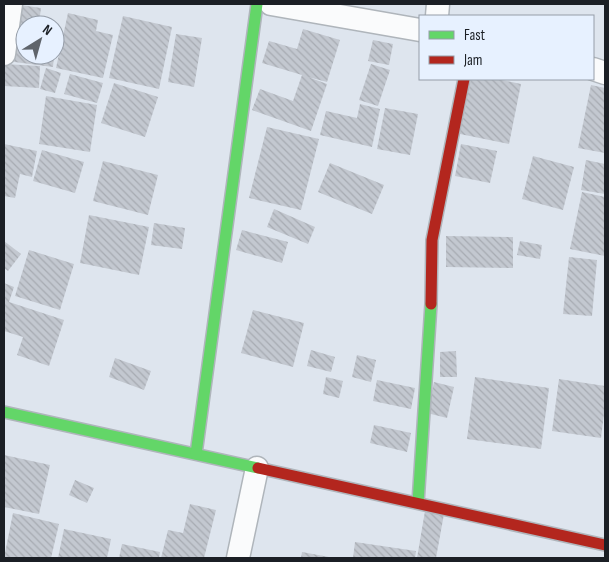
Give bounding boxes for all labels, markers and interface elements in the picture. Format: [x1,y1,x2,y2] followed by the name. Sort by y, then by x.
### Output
[15,15,65,65] north arrow
[419,15,594,80] legend
[39,21,56,39] text: N
[464,26,486,45] text: Fast
[463,51,482,70] text: Jam

